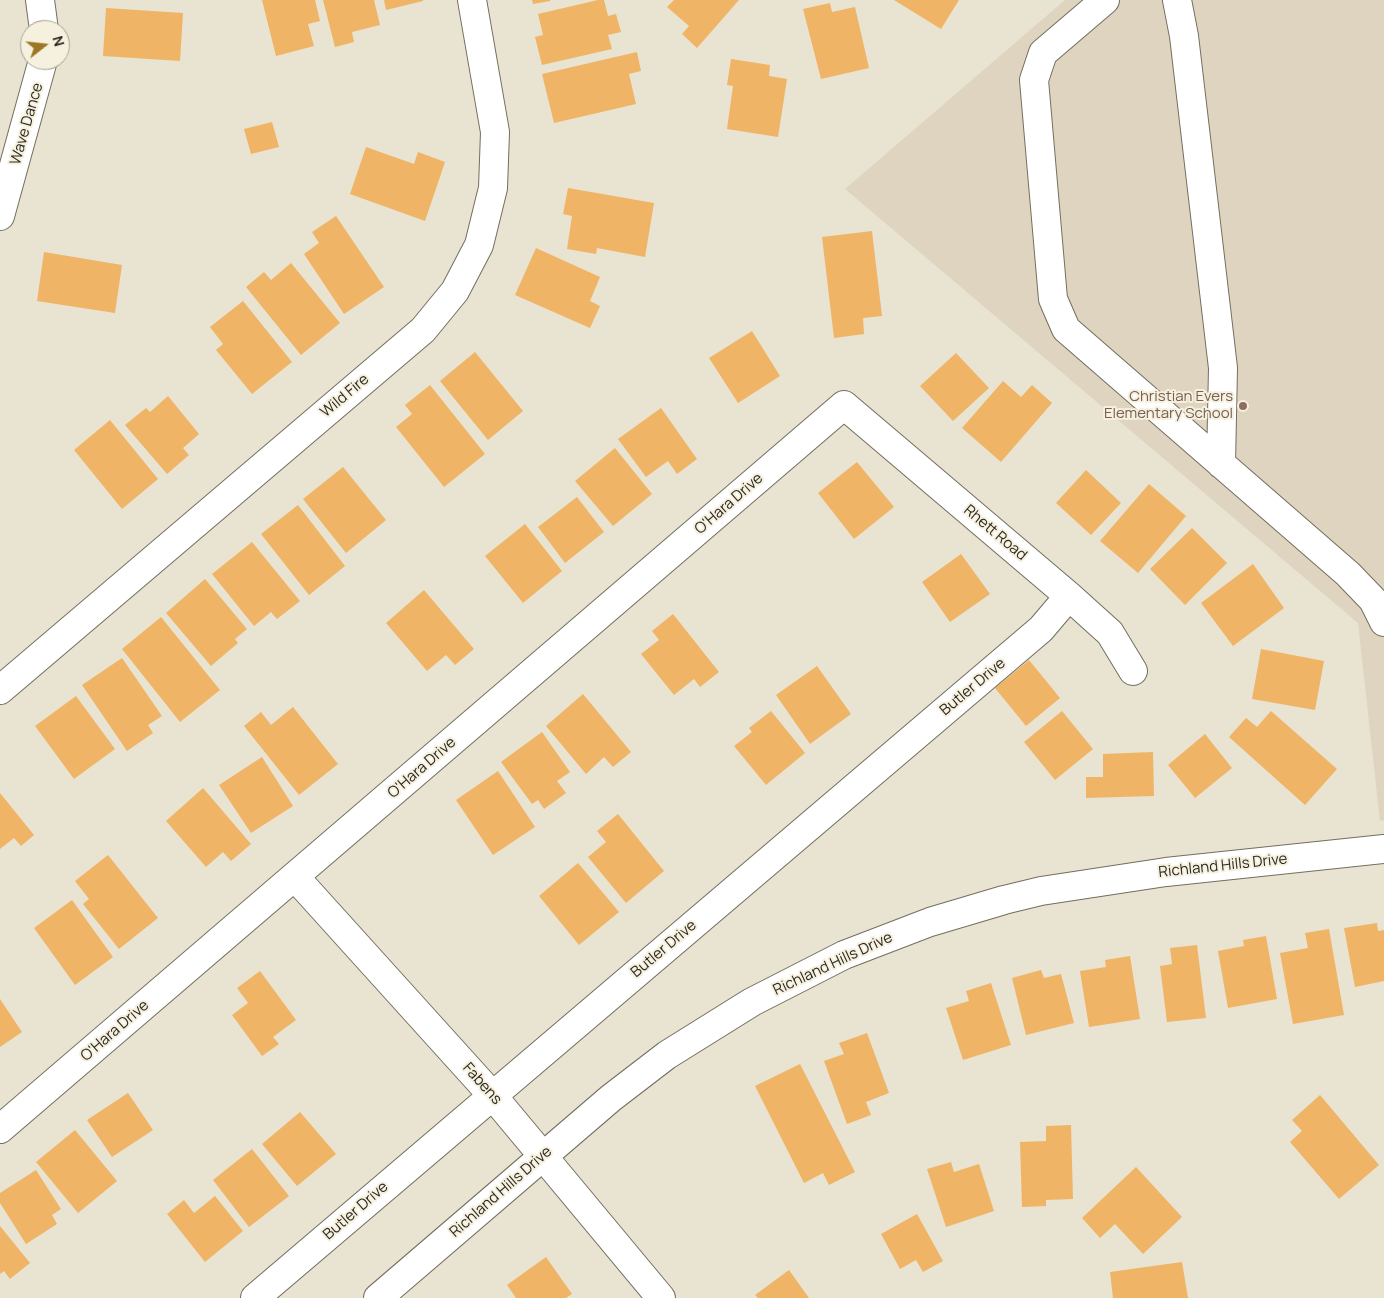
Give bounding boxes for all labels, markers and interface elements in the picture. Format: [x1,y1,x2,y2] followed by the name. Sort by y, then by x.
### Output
[20,20,70,70] north arrow
[48,34,69,48] text: N
[7,81,47,167] street label: Wave Dance
[317,371,373,421] street label: Wild Fire
[1104,388,1233,423] place label: Christian Evers Elementary School
[1237,400,1249,412] marker: Christian Evers Elementary School
[691,470,767,538] street label: O'Hara Drive
[960,501,1030,565] street label: Rhett Road
[937,654,1009,720] street label: Butler Drive
[384,734,460,802] street label: O'Hara Drive
[1158,850,1288,882] street label: Richland Hills Drive
[628,916,700,982] street label: Butler Drive
[771,928,895,1000] street label: Richland Hills Drive
[77,997,153,1065] street label: O'Hara Drive
[459,1059,505,1109] street label: Fabens
[446,1143,556,1241] street label: Richland Hills Drive
[320,1178,392,1244] street label: Butler Drive

